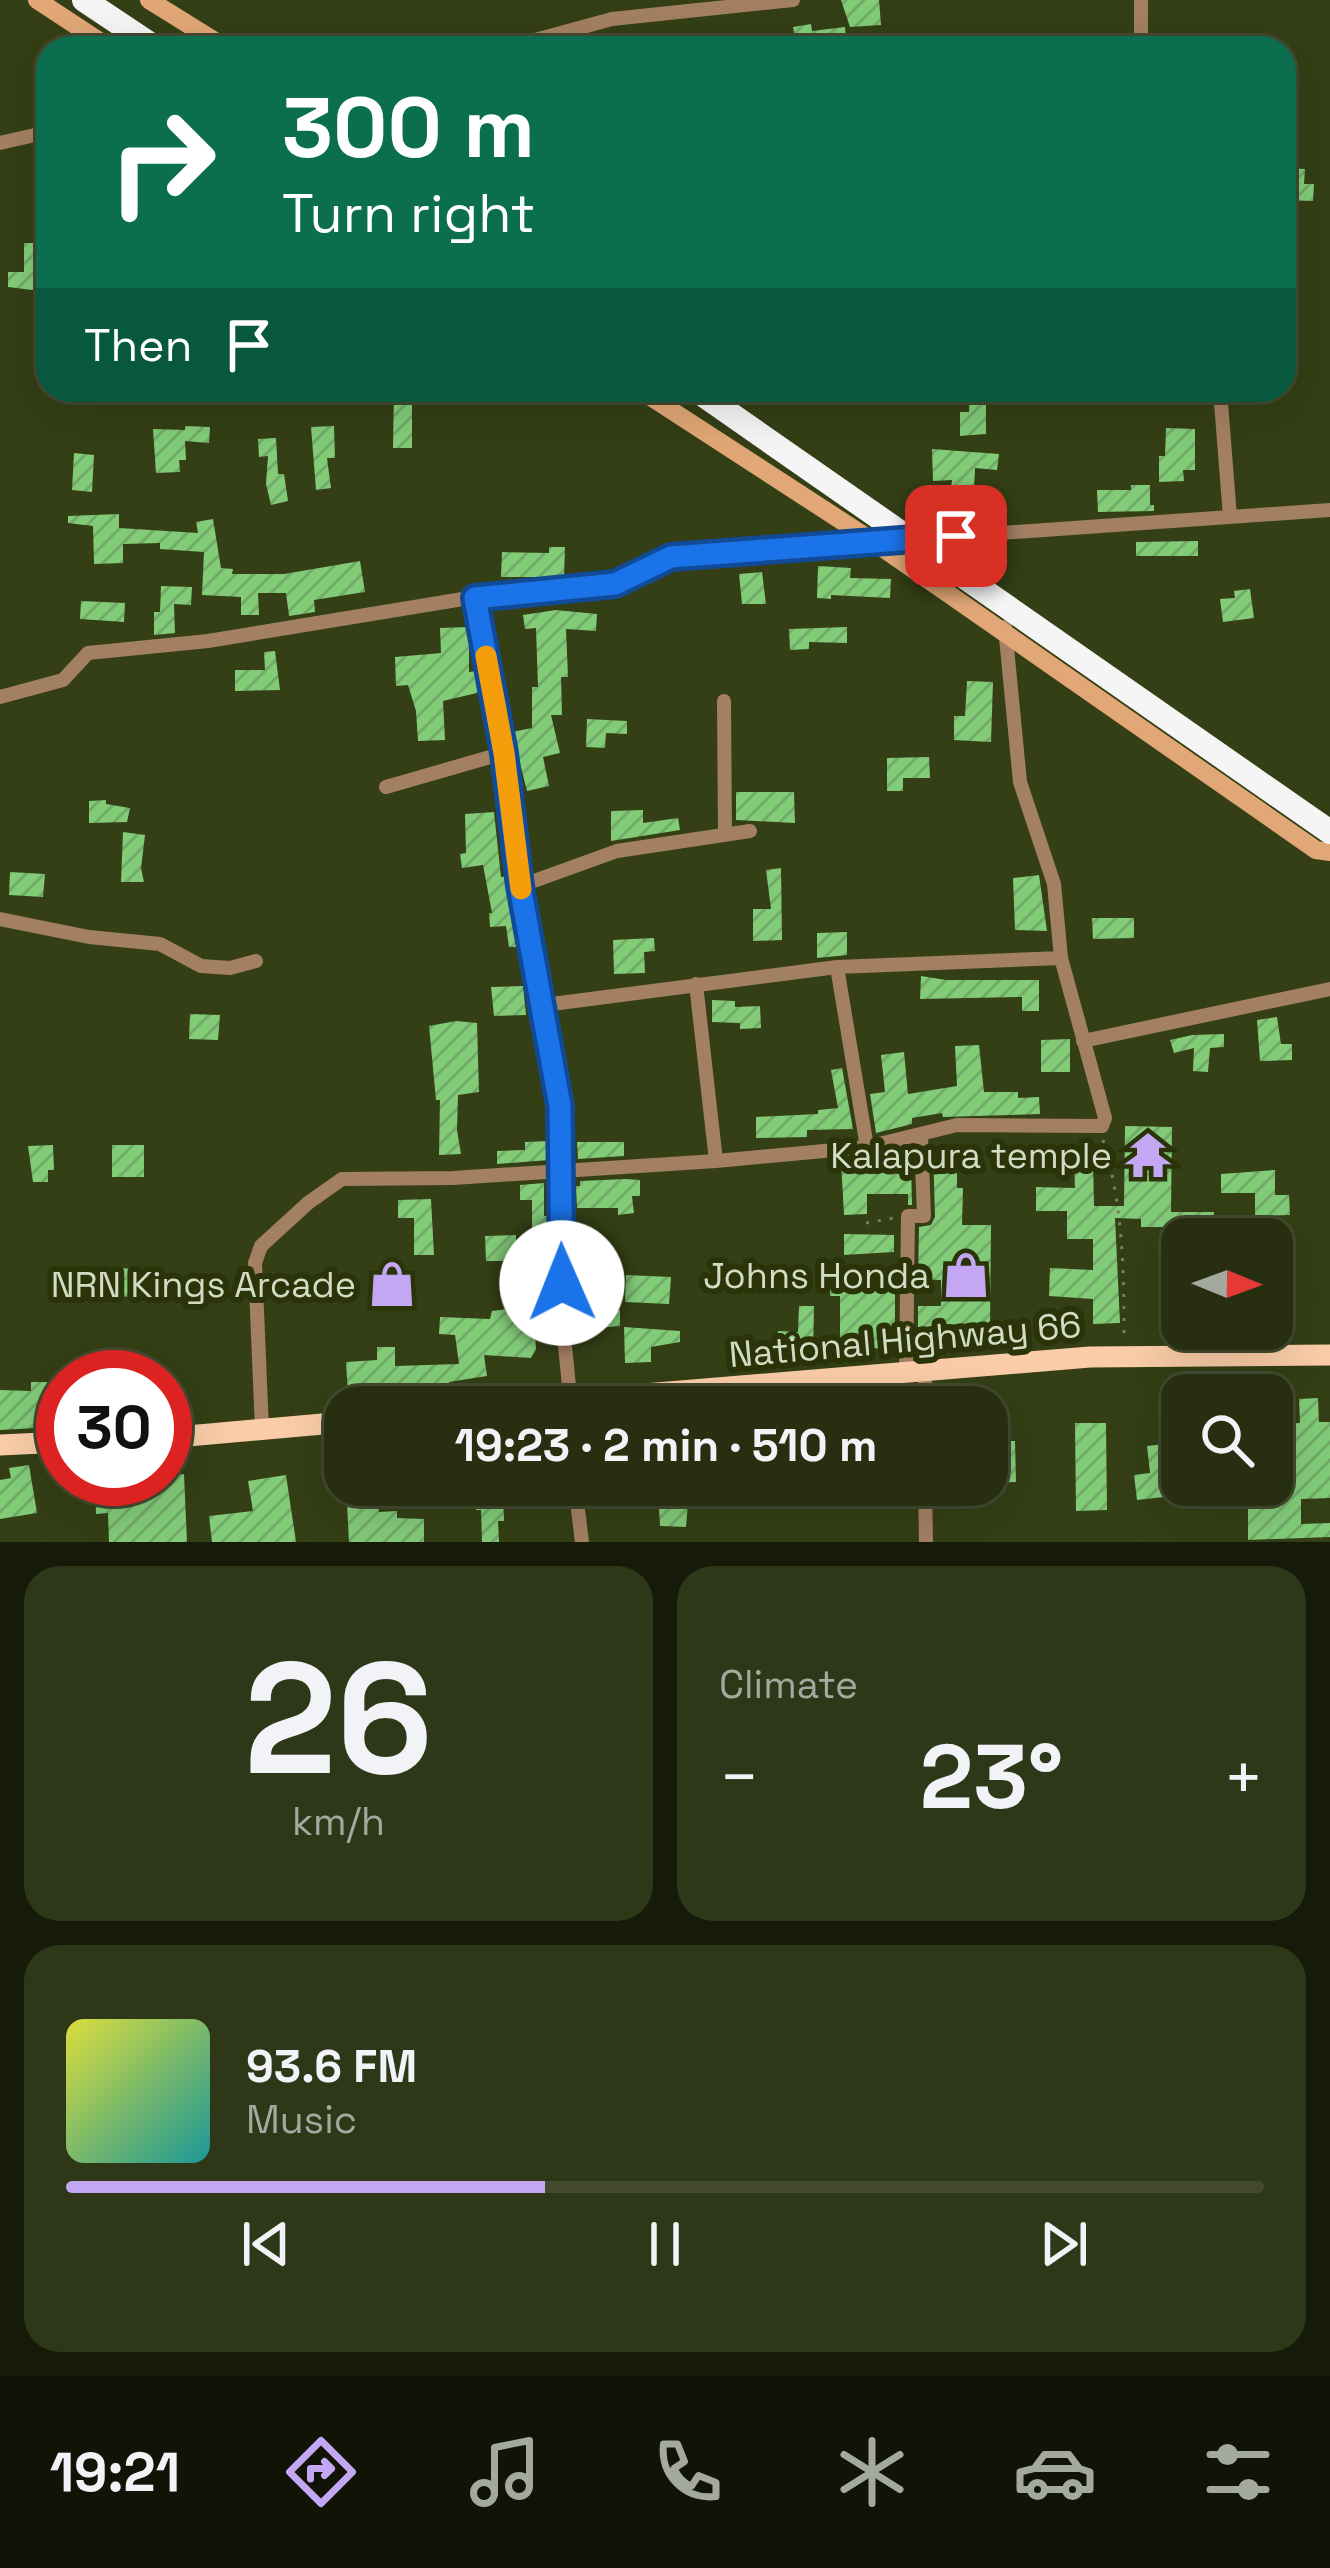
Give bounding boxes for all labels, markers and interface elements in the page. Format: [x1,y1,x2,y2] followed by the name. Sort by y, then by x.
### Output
[282,74,535,182] text: 300 m
[84,84,240,240] icon: right
[282,179,535,248] text: Turn right
[216,312,282,378] icon: arrive
[84,317,192,374] text: Then
[905,485,1007,587] pin
[923,503,989,569] icon: arrive
[1123,1130,1173,1180] temple icon: Kalapura temple
[830,1133,1112,1179] place label: Kalapura temple
[1161,1218,1293,1350] north arrow
[1161,1218,1293,1506] map controls
[499,1220,625,1346] position arrow
[941,1250,991,1300] shop icon: Johns Honda
[703,1253,930,1299] place label: Johns Honda
[367,1259,417,1309] shop icon: NRN Kings Arcade
[51,1262,356,1308] place label: NRN Kings Arcade
[727,1302,1083,1378] street label: National Highway 66
[36,1350,192,1506] speed limit sign: 30
[1161,1374,1293,1506] button: search
[455,1417,877,1474] text: 19:23 · 2 min · 510 m
[244,1619,433,1819] text: 26
[719,1660,858,1709] text: Climate
[920,1719,1063,1834] text: 23°
[719,1735,760,1819] text: −
[1223,1735,1264,1819] text: +
[292,1797,385,1846] text: km/h
[246,2038,417,2095] text: 93.6 FM
[246,2095,357,2144] text: Music
[233,2211,299,2277] icon: previous
[632,2211,698,2277] icon: pause
[1031,2211,1097,2277] icon: next
[279,2430,363,2514] icon: directions
[463,2430,547,2514] icon: music
[646,2430,730,2514] icon: phone
[830,2430,914,2514] icon: climate
[1013,2430,1097,2514] icon: car
[1196,2430,1280,2514] icon: filters
[50,2438,180,2507] text: 19:21

